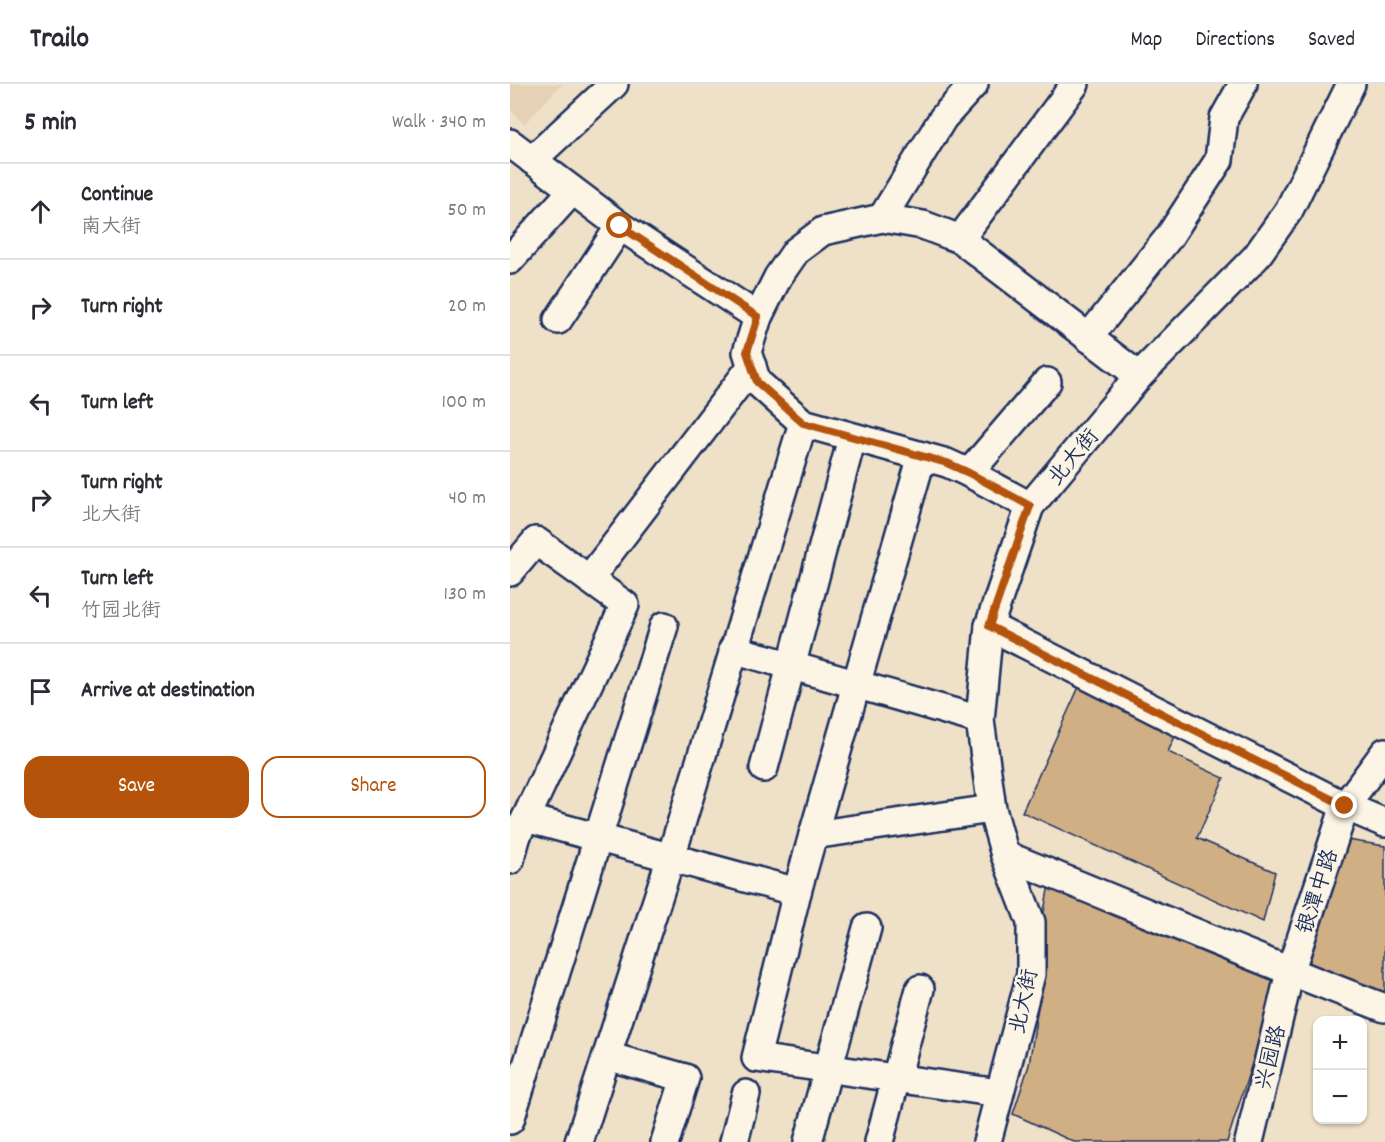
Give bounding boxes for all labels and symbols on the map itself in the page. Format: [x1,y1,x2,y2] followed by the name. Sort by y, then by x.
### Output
[606,212,632,238] route start
[1042,423,1108,493] street label: 北大街
[1331,792,1357,818] route end
[1291,845,1348,939] street label: 银潭中路
[1003,966,1047,1037] street label: 北大街
[1249,1022,1295,1094] street label: 兴园路

